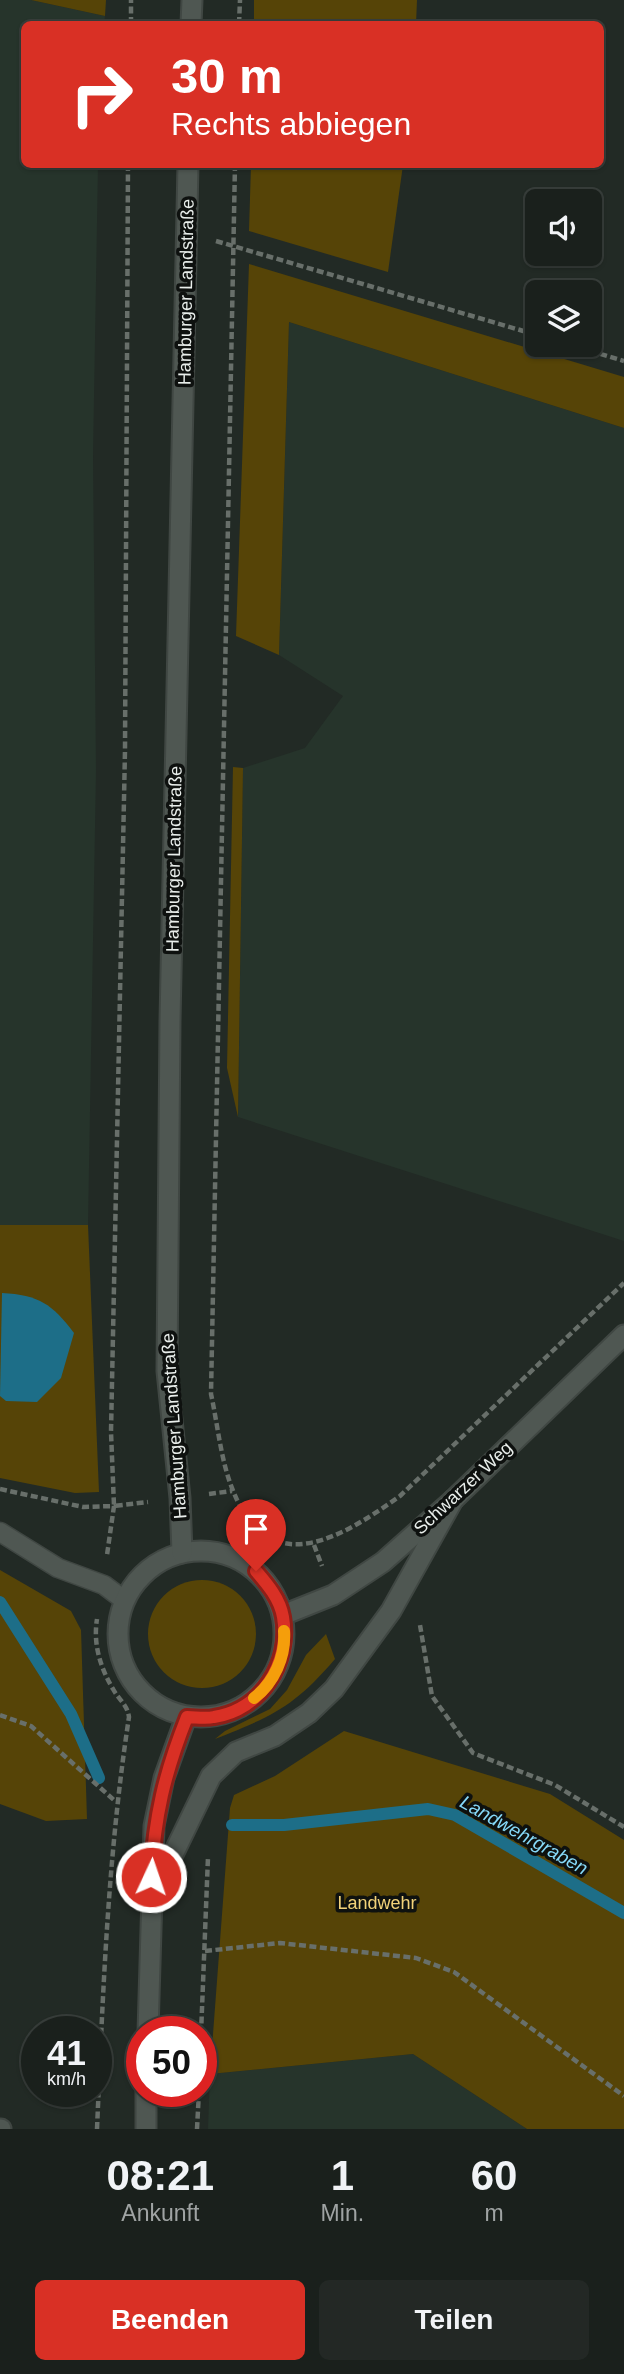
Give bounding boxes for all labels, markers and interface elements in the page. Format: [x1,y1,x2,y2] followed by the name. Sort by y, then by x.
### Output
[56,49,147,140] icon: right
[171,49,283,103] text: 30 m
[171,106,411,142] text: Rechts abbiegen
[525,189,602,357] map controls
[525,189,602,266] button: sound
[174,199,198,385] street label: Hamburger Landstraße
[525,280,602,357] button: layers
[162,766,186,952] street label: Hamburger Landstraße
[158,1332,190,1520] street label: Hamburger Landstraße
[410,1437,516,1539] street label: Schwarzer Weg
[226,1499,286,1571] pin
[237,1510,275,1548] icon: arrive
[457,1791,591,1879] water label: Landwehrgraben
[114,1840,188,1914] position arrow
[337,1893,417,1913] park label: Landwehr
[126,2016,217,2107] speed limit sign: 50
[47,2033,86,2072] text: 41
[47,2069,86,2089] text: km/h
[107,2152,214,2199] text: 08:21
[331,2152,354,2199] text: 1
[471,2152,517,2199] text: 60
[121,2200,199,2226] text: Ankunft
[321,2200,364,2226] text: Min.
[484,2200,504,2226] text: m
[35,2280,305,2360] button: Beenden
[319,2280,589,2360] button: Teilen

